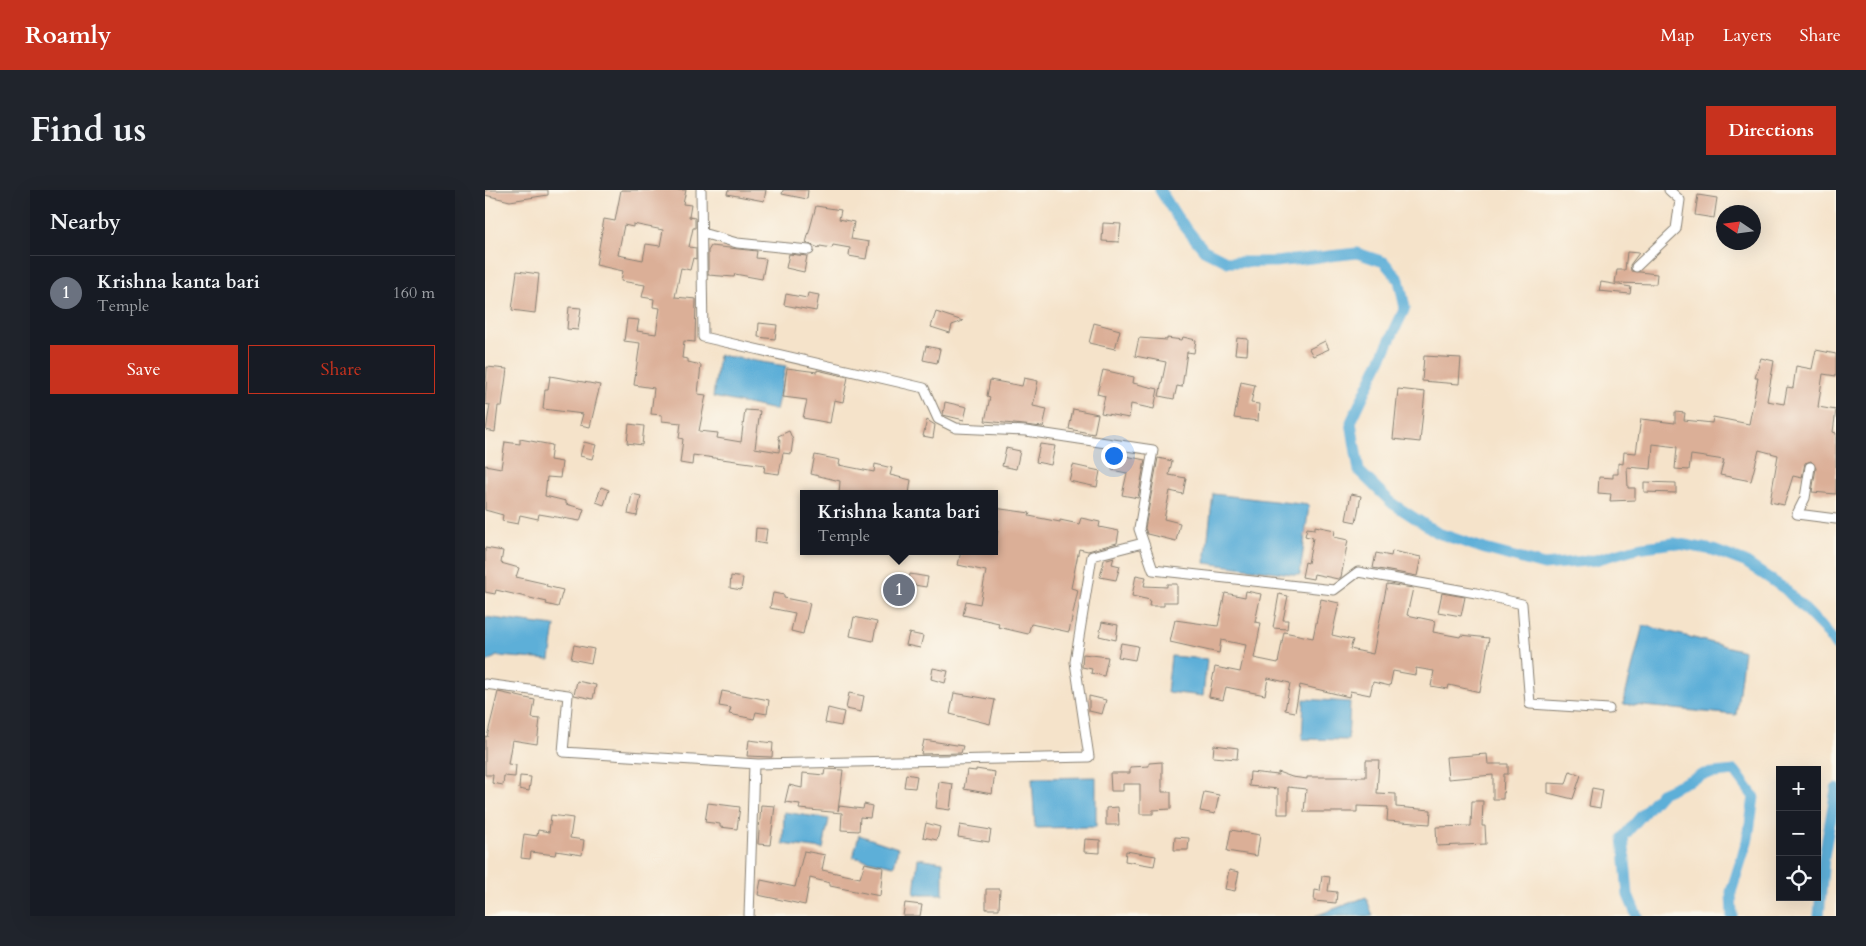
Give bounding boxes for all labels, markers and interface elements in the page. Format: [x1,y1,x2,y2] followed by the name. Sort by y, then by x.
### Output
[25,19,111,52] text: Roamly
[1660,23,1695,48] text: Map
[1723,23,1772,48] text: Layers
[1800,23,1841,48] text: Share
[30,106,146,154] text: Find us
[1706,106,1836,155] button: Directions
[1716,205,1761,250] north arrow
[50,208,121,237] text: Nearby
[97,269,260,295] text: Krishna kanta bari
[62,282,70,304] text: 1
[393,282,435,304] text: 160 m
[97,295,149,317] text: Temple
[50,345,238,394] button: Save
[248,345,435,394] button: Share
[1101,443,1127,469] your location
[800,490,998,555] popup
[818,499,980,525] text: Krishna kanta bari
[818,525,870,547] text: Temple
[883,571,915,609] pin: 1
[1776,766,1821,901] map controls
[1776,766,1821,811] button: +
[1776,811,1821,856] button: −
[1776,856,1821,901] button: locate

